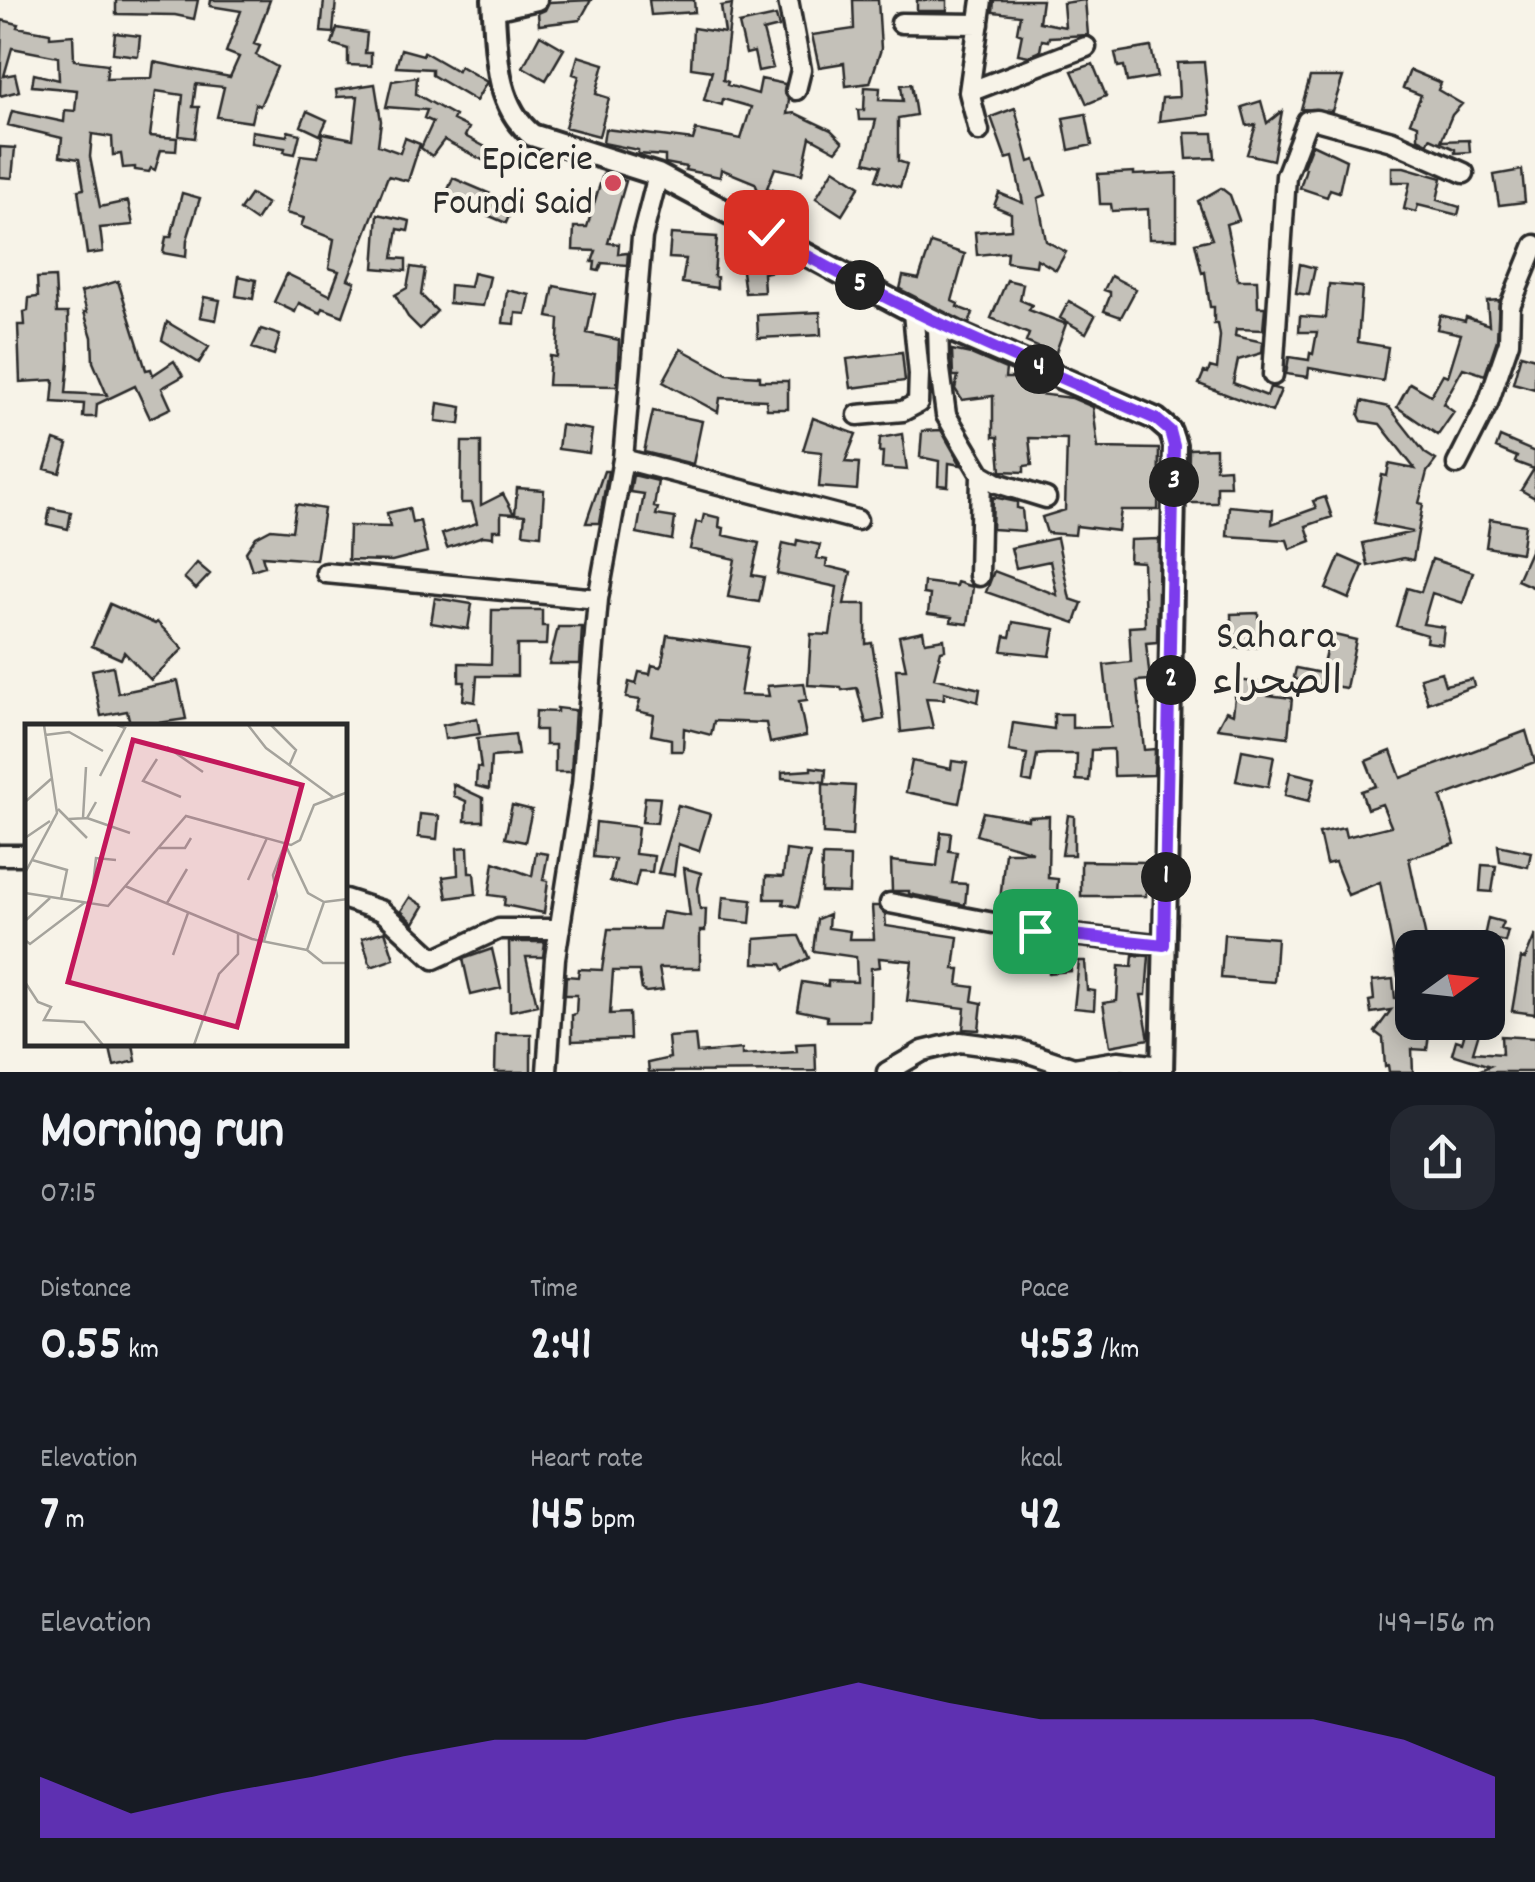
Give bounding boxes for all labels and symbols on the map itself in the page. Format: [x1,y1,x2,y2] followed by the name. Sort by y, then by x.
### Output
[432,134,593,233] place label: Epicerie Foundi Said
[602,172,624,194] marker: Epicerie Foundi Said
[724,190,809,275] pin
[835,260,885,310] pin: 5
[1014,344,1064,394] pin: 4
[1149,457,1199,507] pin: 3
[1212,611,1342,714] district label: Sahara الصحراء
[1146,655,1196,705] pin: 2
[25,724,348,1047] inset map
[1141,852,1191,902] pin: 1
[993,889,1078,974] pin
[1395,930,1505,1040] north arrow

